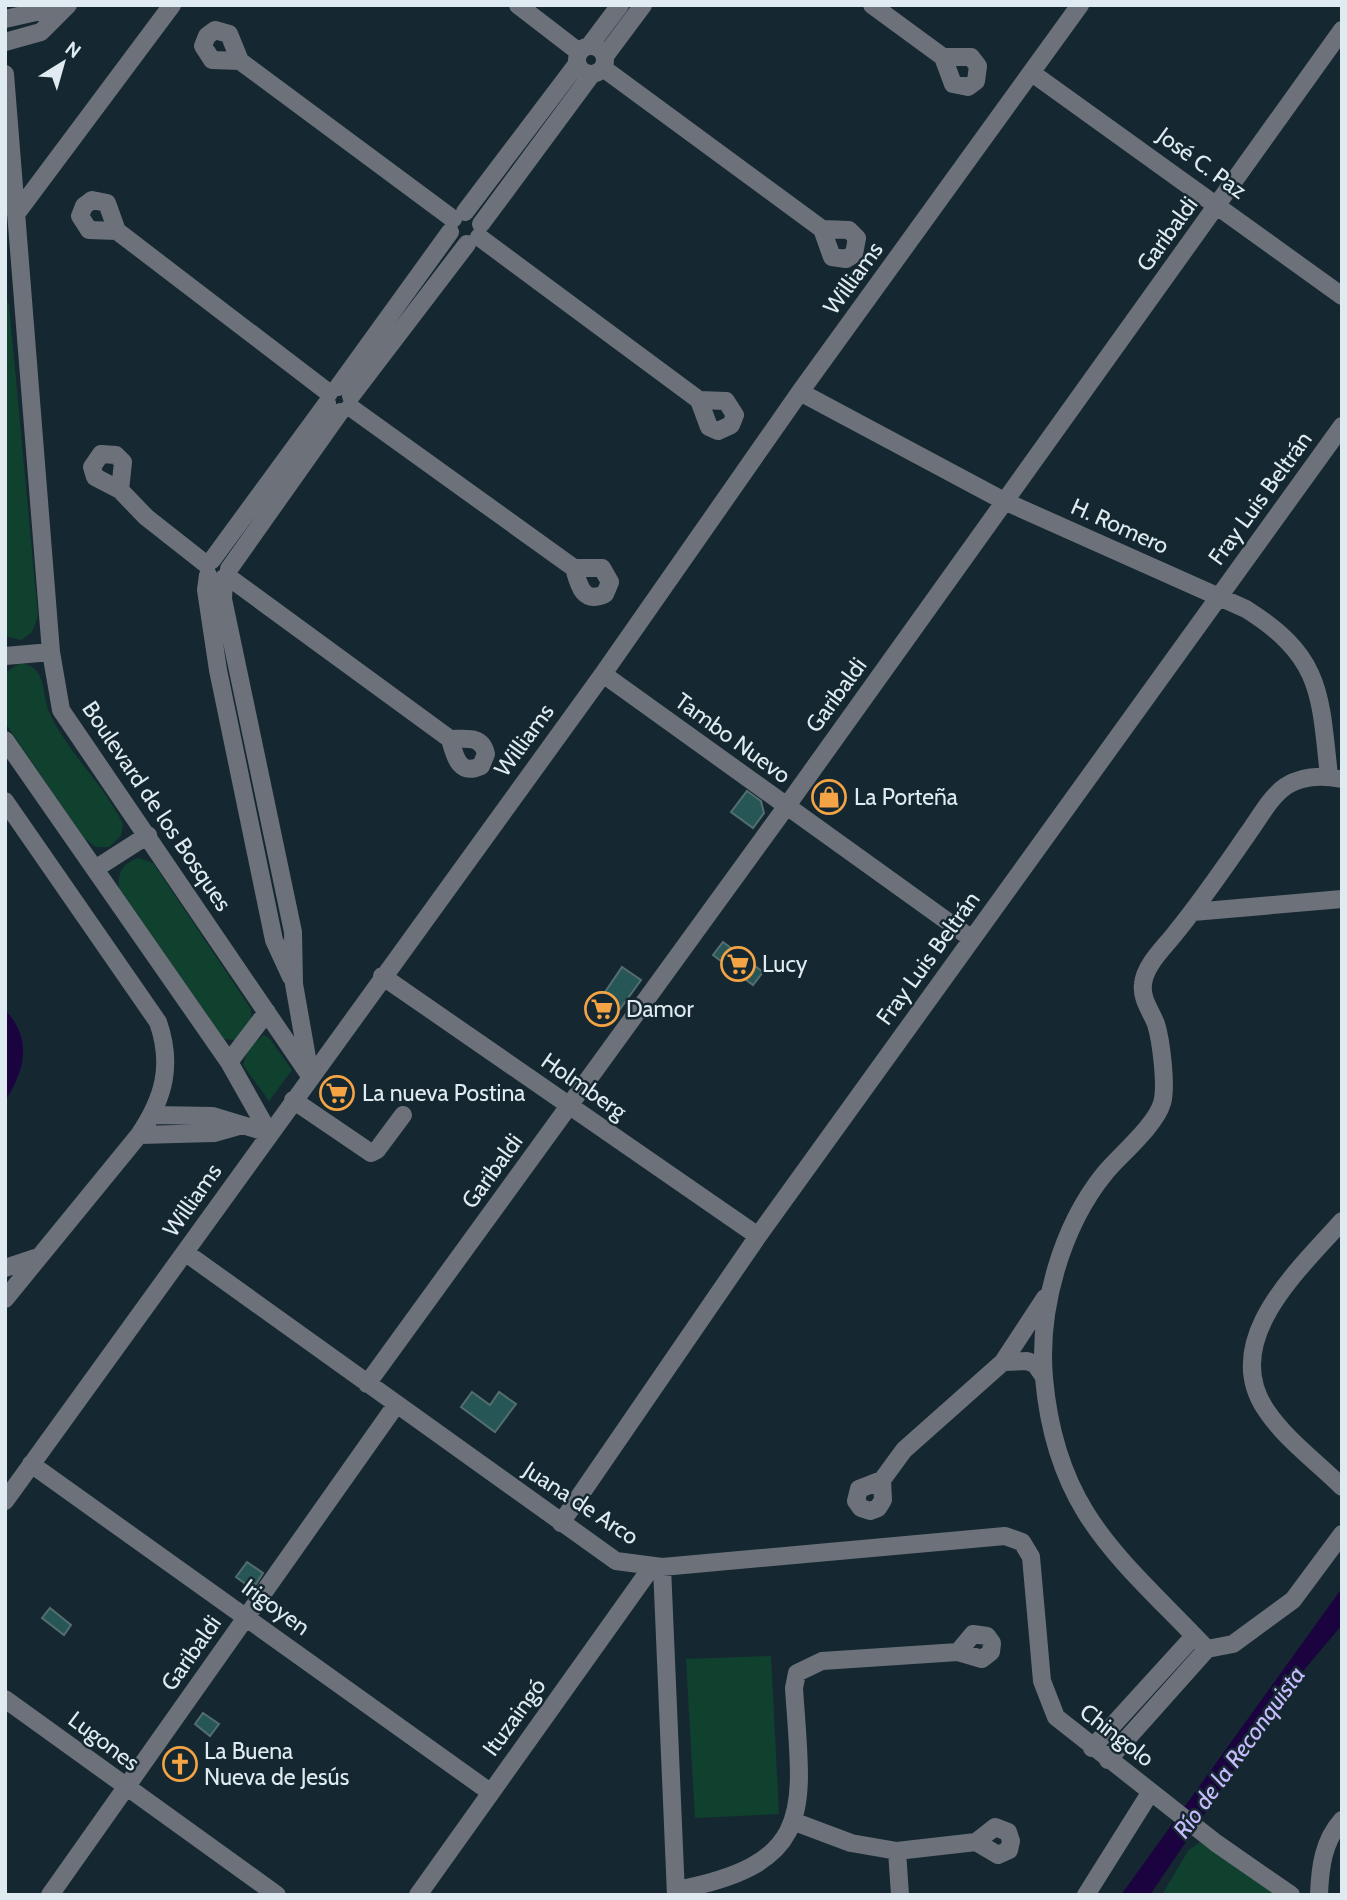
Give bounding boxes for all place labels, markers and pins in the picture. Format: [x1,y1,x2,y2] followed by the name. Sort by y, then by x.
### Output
[810,778,848,816] shop icon: La Porteña
[854,783,958,811] place label: La Porteña
[719,945,757,983] supermarket icon: Lucy
[762,950,808,978] place label: Lucy
[583,990,621,1028] supermarket icon: Damor
[626,995,694,1023] place label: Damor
[318,1074,356,1112] supermarket icon: La nueva Postina
[362,1079,525,1107] place label: La nueva Postina
[204,1737,349,1791] place label: La Buena Nueva de Jesús
[161,1745,199,1783] church icon: La Buena Nueva de Jesús

